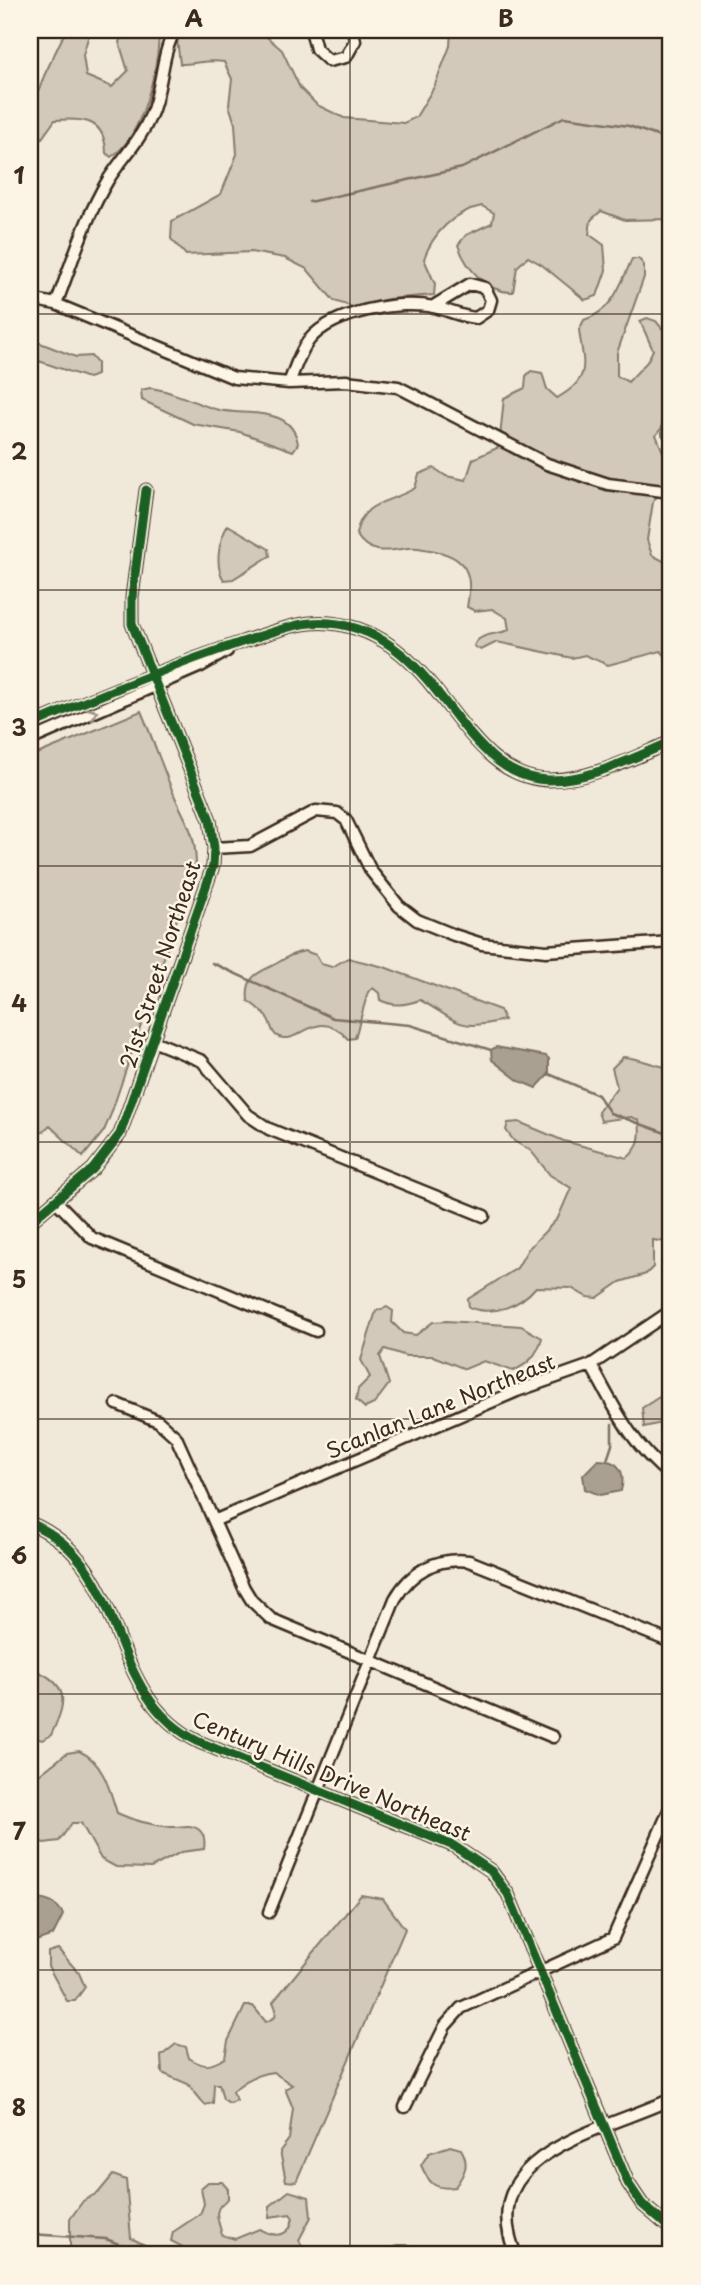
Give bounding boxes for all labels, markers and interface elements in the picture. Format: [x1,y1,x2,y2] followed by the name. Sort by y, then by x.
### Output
[185,0,203,35] text: A
[498,0,514,35] text: B
[14,157,25,192] text: 1
[11,433,27,468] text: 2
[85,707,98,721] one-way arrow
[11,709,27,744] text: 3
[110,856,208,1072] street label: 21st Street Northeast
[11,985,27,1020] text: 4
[12,1261,26,1296] text: 5
[321,1344,559,1466] street label: Scanlan Lane Northeast
[11,1537,27,1572] text: 6
[188,1702,476,1848] street label: Century Hills Drive Northeast
[12,1813,26,1848] text: 7
[12,2089,26,2124] text: 8

